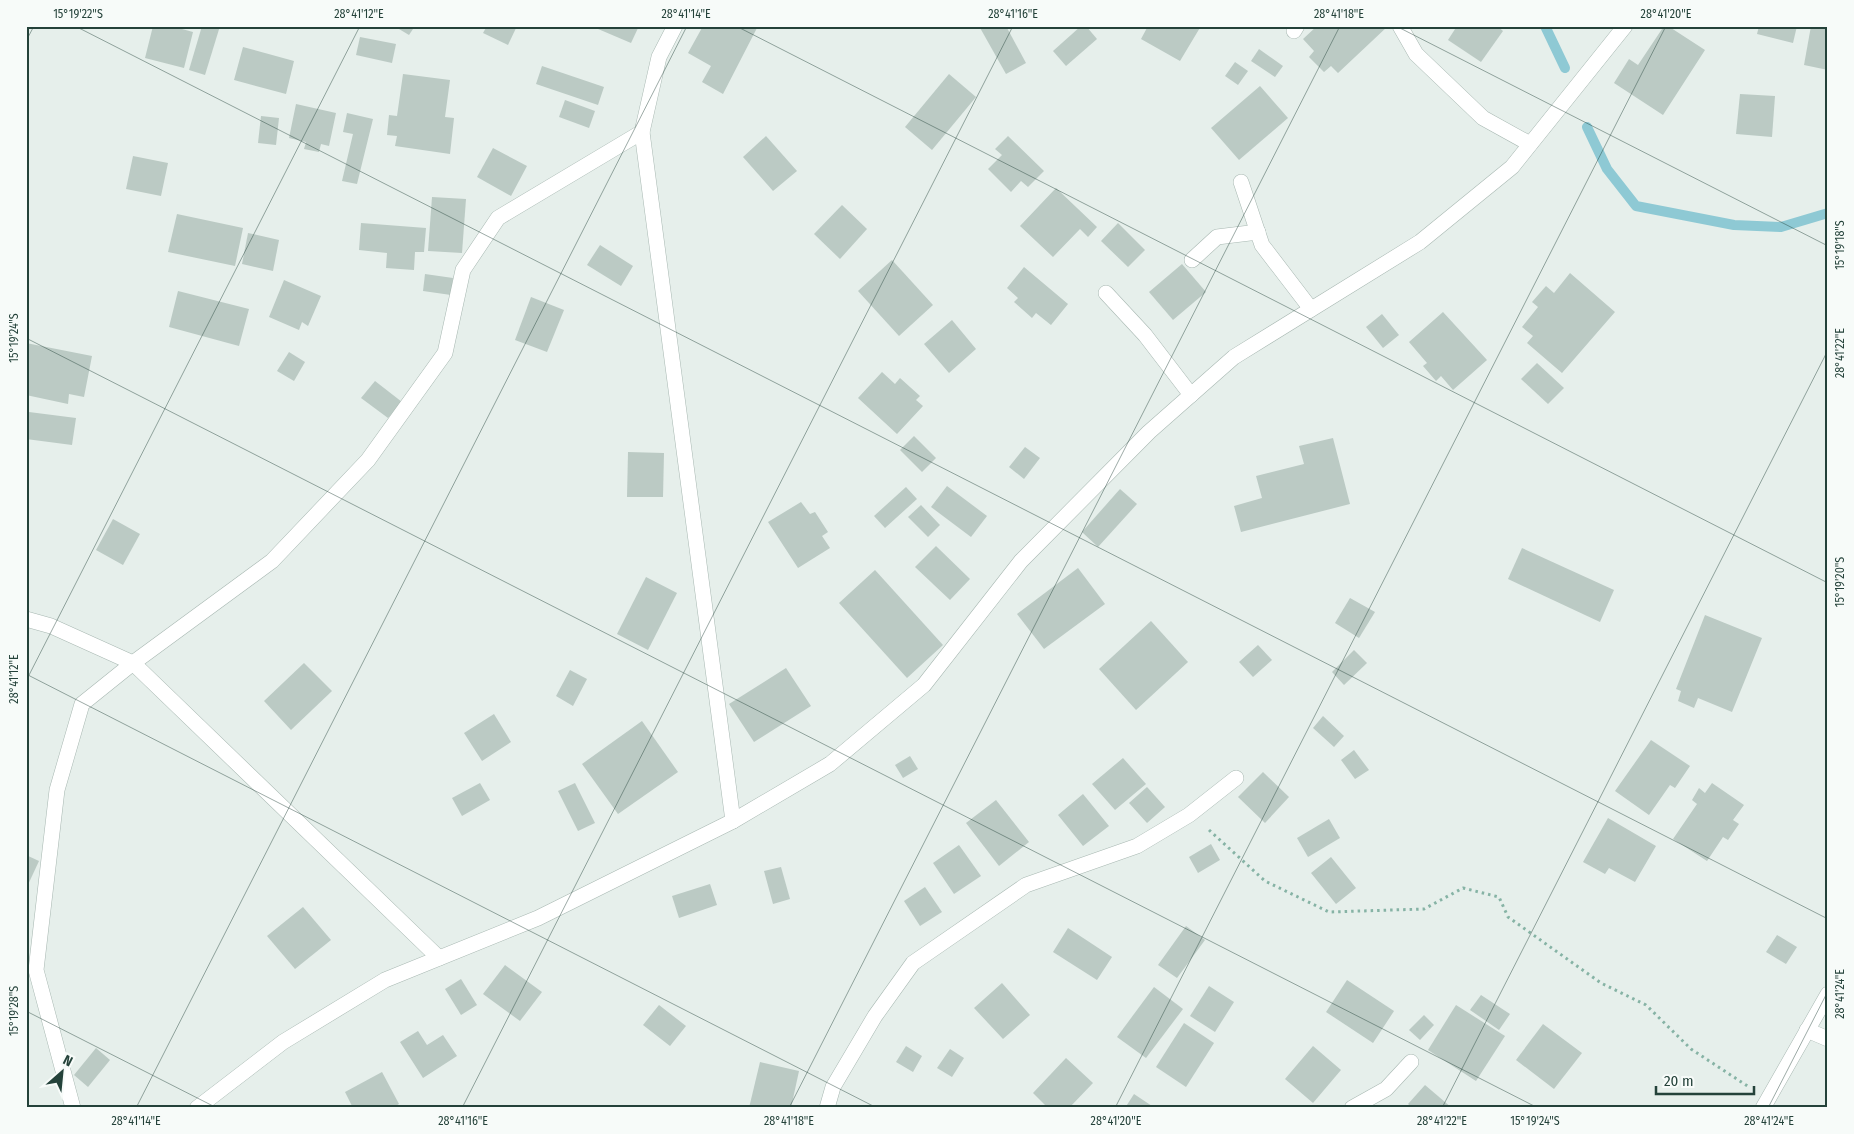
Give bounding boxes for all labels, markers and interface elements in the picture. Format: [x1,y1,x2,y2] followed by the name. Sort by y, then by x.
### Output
[53,7,103,21] text: 15°19'22"S
[334,7,384,21] text: 28°41'12"E
[661,7,711,21] text: 28°41'14"E
[988,7,1038,21] text: 28°41'16"E
[1314,7,1364,21] text: 28°41'18"E
[1641,7,1692,21] text: 28°41'20"E
[1833,220,1847,270] text: 15°19'18"S
[7,313,21,363] text: 15°19'24"S
[1833,328,1847,378] text: 28°41'22"E
[1833,557,1847,607] text: 15°19'20"S
[7,654,21,704] text: 28°41'12"E
[1833,969,1847,1019] text: 28°41'24"E
[7,986,21,1036] text: 15°19'28"S
[38,1046,88,1096] north arrow
[60,1051,75,1070] text: N
[1656,1064,1754,1096] scale bar
[1664,1072,1694,1090] text: 20 m
[111,1114,161,1128] text: 28°41'14"E
[438,1114,488,1128] text: 28°41'16"E
[764,1114,814,1128] text: 28°41'18"E
[1091,1114,1142,1128] text: 28°41'20"E
[1417,1114,1467,1128] text: 28°41'22"E
[1510,1114,1560,1128] text: 15°19'24"S
[1744,1114,1794,1128] text: 28°41'24"E

